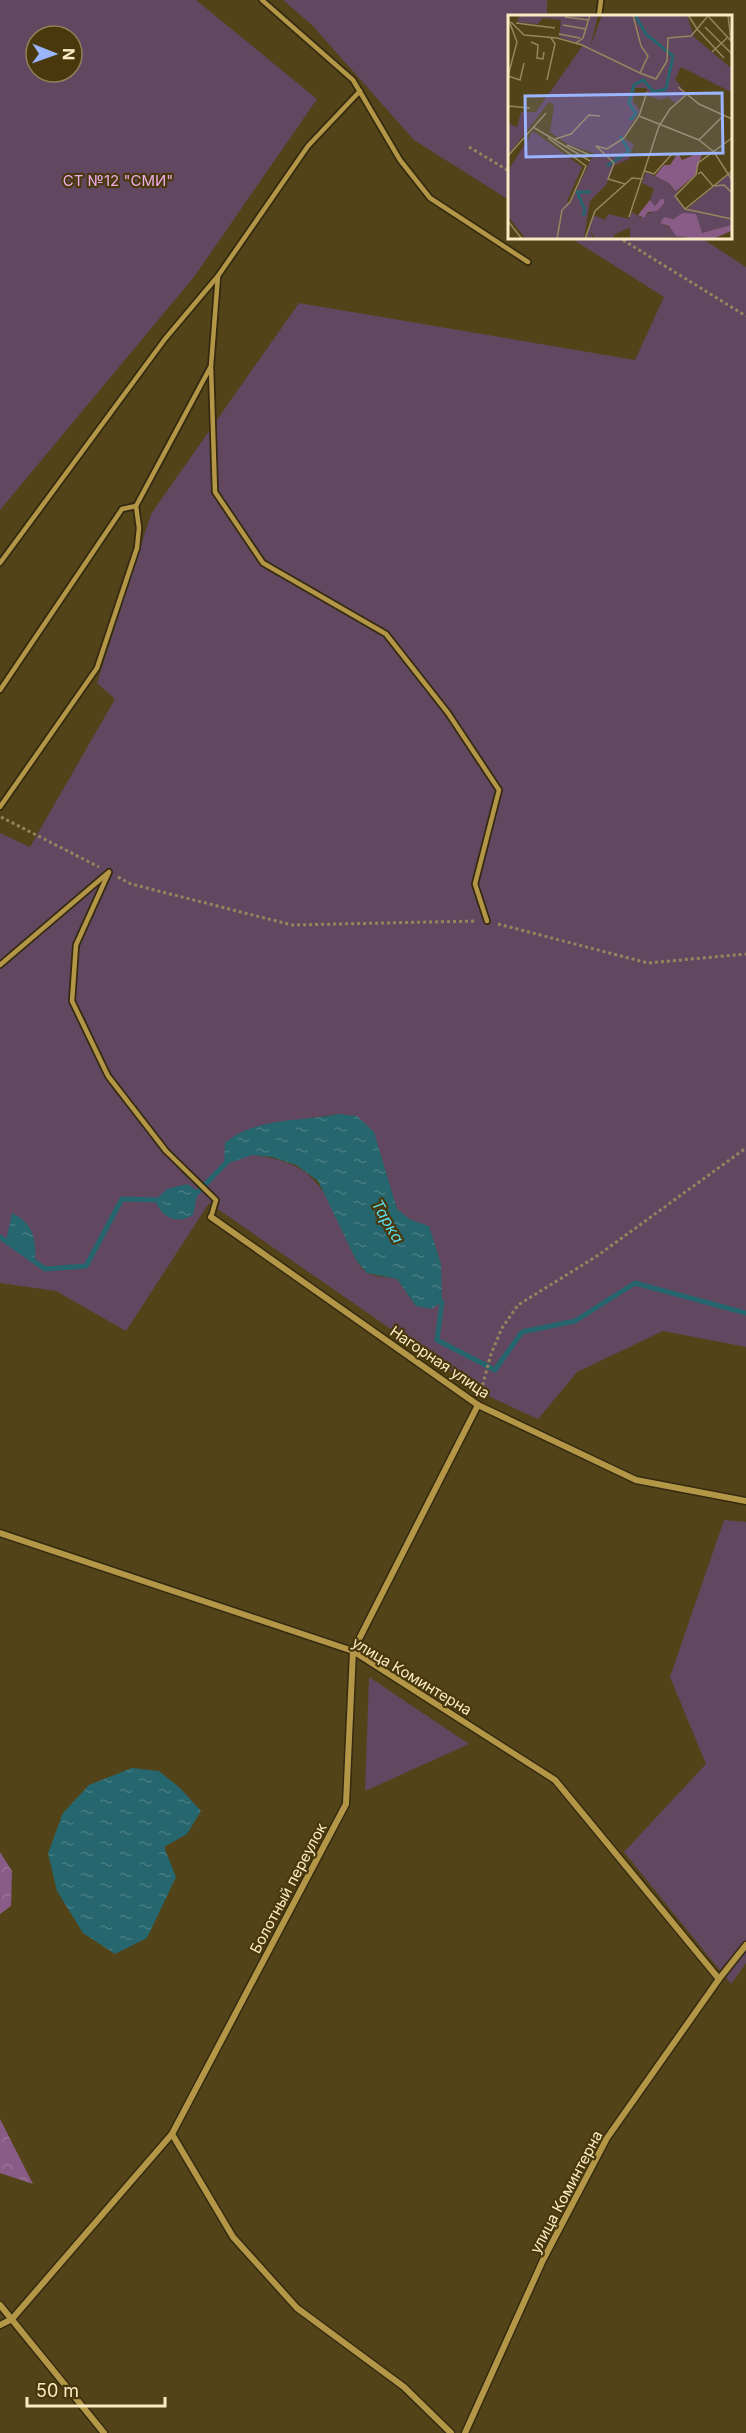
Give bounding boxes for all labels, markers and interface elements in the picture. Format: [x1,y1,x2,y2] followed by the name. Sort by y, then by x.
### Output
[508,15,731,238] inset map
[24,24,84,84] north arrow
[59,48,79,61] text: N
[63,171,173,190] park label: СТ №12 "СМИ"
[368,1196,409,1247] water label: Тарка
[386,1322,494,1402] street label: Нагорная улица
[349,1633,475,1719] street label: улица Коминтерна
[246,1819,330,1957] street label: Болотный переулок
[526,2127,606,2257] street label: улица Коминтерна
[27,2370,165,2408] scale bar
[36,2380,79,2401] text: 50 m

